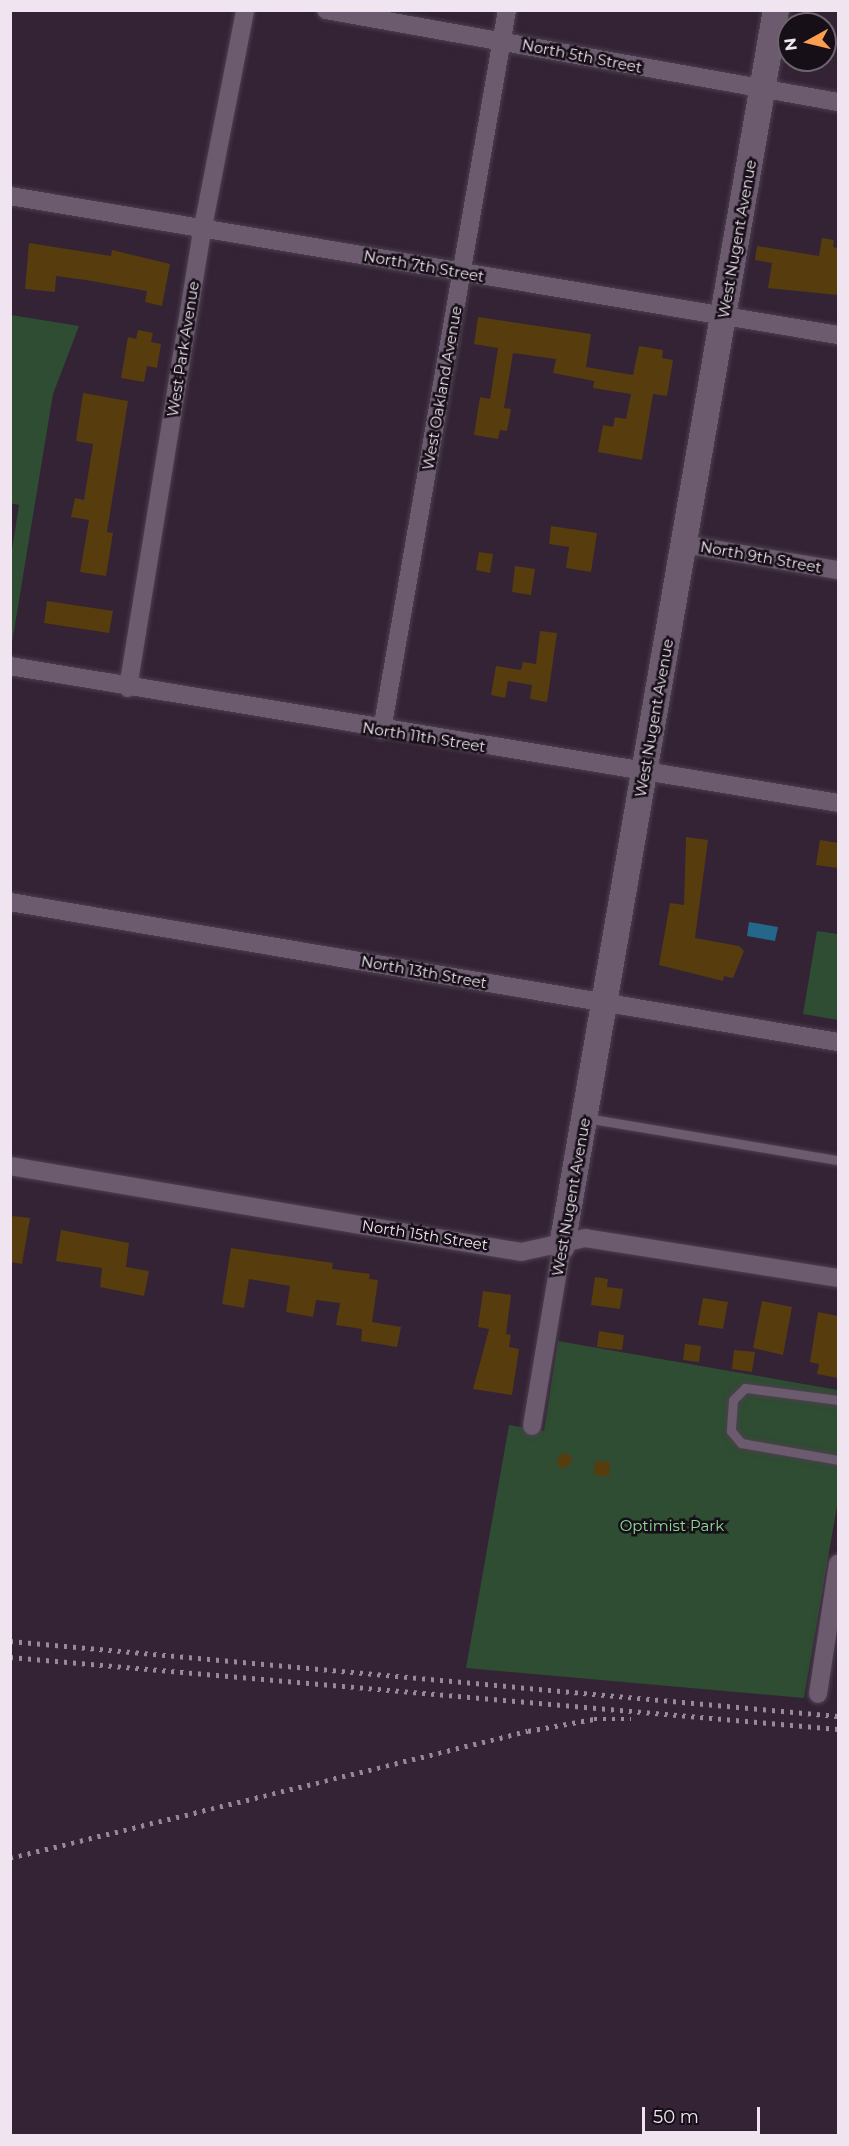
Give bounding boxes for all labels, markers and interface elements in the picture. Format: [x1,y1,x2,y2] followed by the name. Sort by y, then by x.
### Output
[777,12,837,72] north arrow
[520,36,644,76] street label: North 5th Street
[780,37,801,52] text: N
[714,158,760,320] street label: West Nugent Avenue
[362,247,486,285] street label: North 7th Street
[163,280,203,418] street label: West Park Avenue
[419,305,465,471] street label: West Oakland Avenue
[699,537,823,577] street label: North 9th Street
[631,637,677,799] street label: West Nugent Avenue
[361,718,487,756] street label: North 11th Street
[360,952,488,992] street label: North 13th Street
[548,1116,594,1278] street label: West Nugent Avenue
[361,1216,489,1254] street label: North 15th Street
[620,1517,724,1535] park label: Optimist Park
[645,2095,764,2133] scale bar
[653,2106,699,2128] text: 50 m

